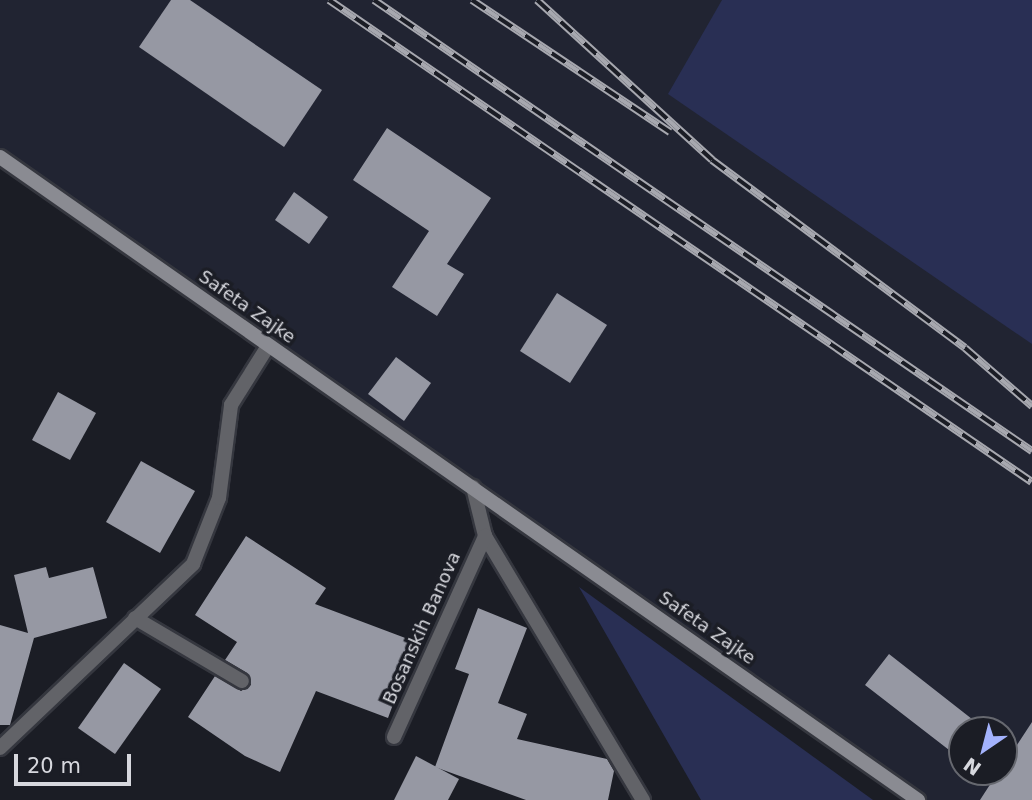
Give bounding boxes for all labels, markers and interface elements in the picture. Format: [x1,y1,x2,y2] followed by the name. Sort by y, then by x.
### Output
[195,266,299,348] street label: Safeta Zajke
[379,548,465,708] street label: Bosanskih Banova
[655,587,759,669] street label: Safeta Zajke
[948,716,1018,786] north arrow
[18,740,135,784] scale bar
[959,753,985,780] text: N
[27,754,81,778] text: 20 m

